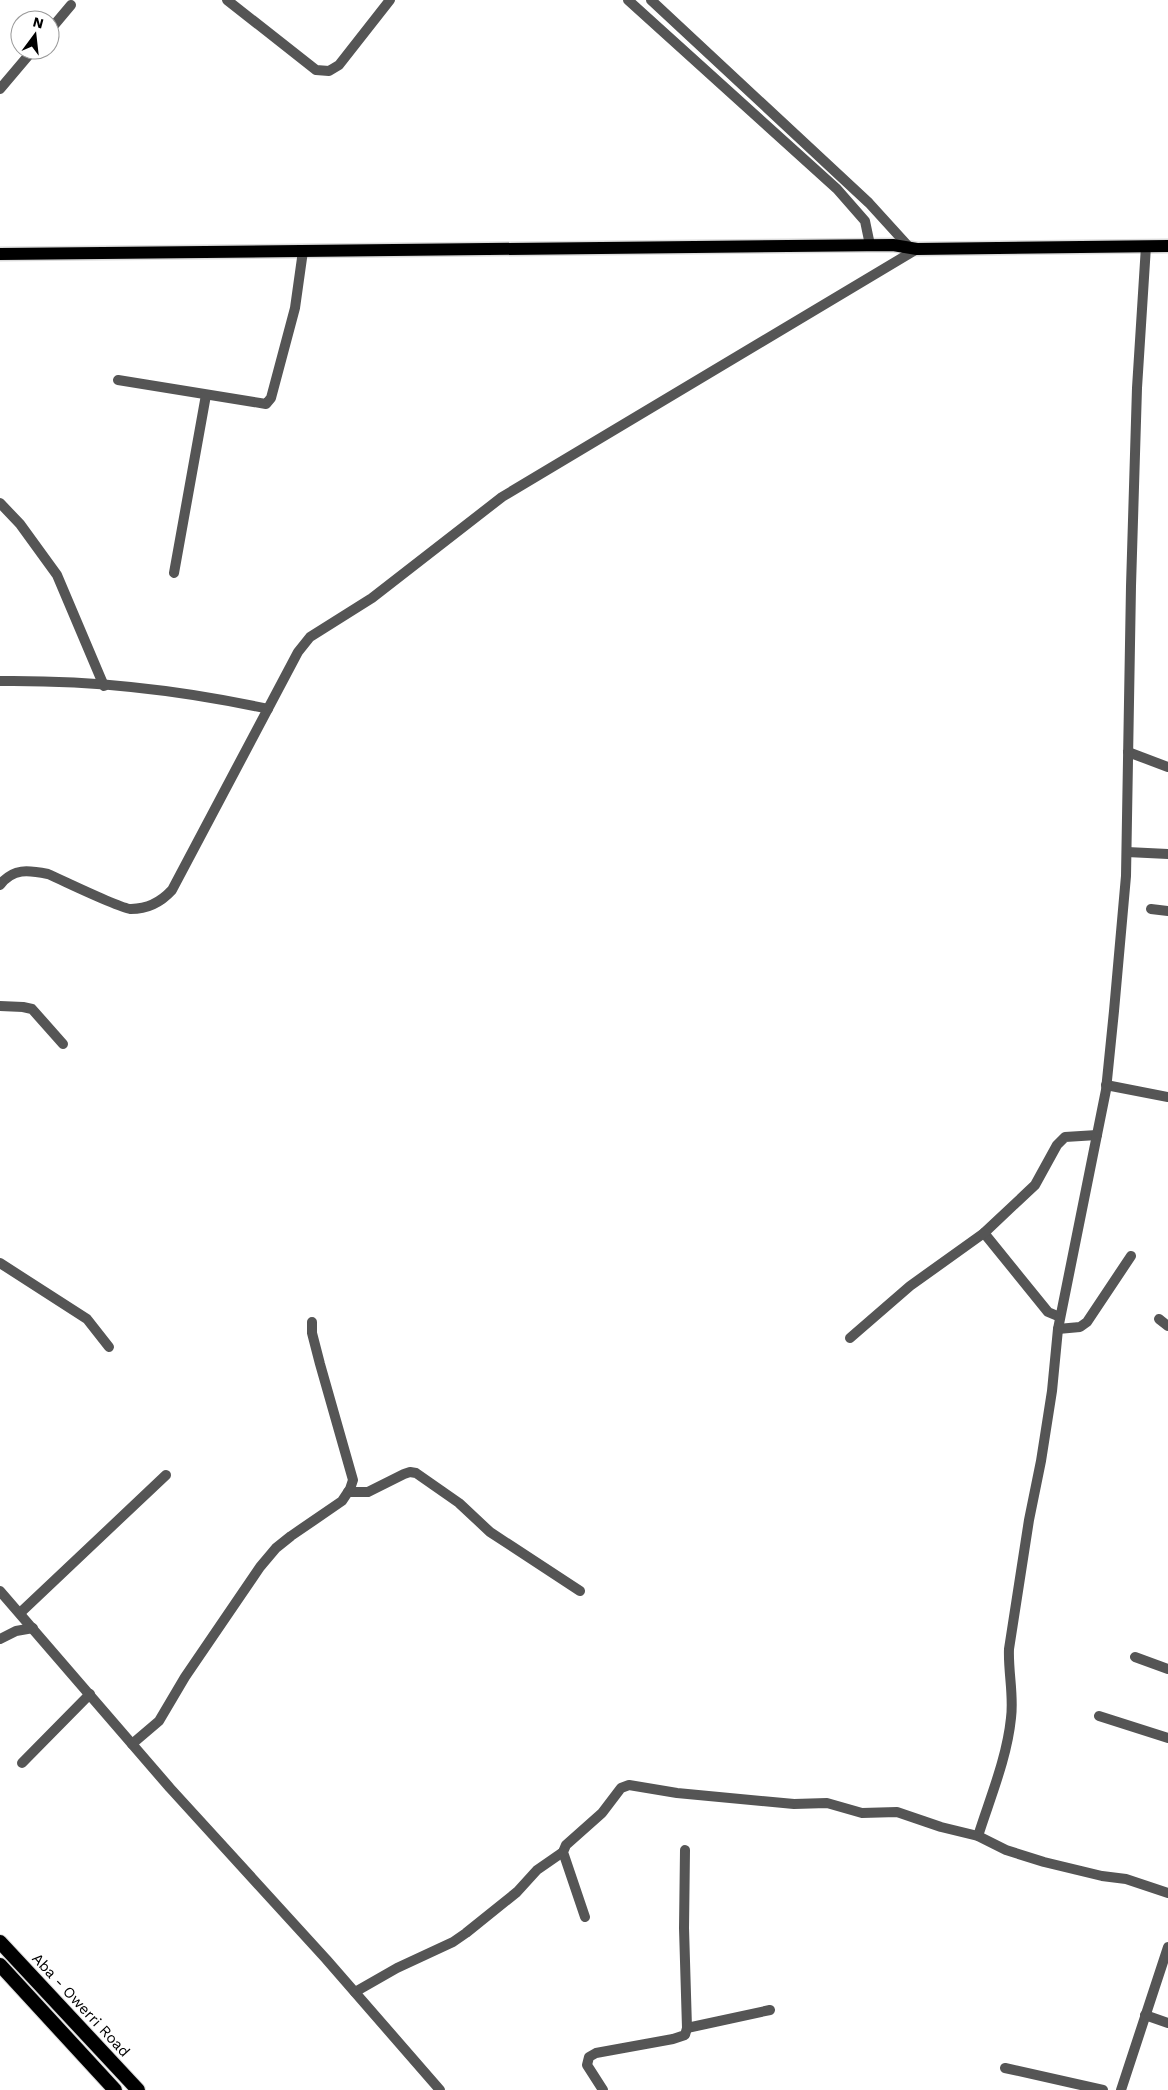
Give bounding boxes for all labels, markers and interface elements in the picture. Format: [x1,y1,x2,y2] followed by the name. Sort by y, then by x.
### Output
[10,10,60,60] north arrow
[31,13,45,32] text: N
[28,1949,134,2061] street label: Aba - Owerri Road

